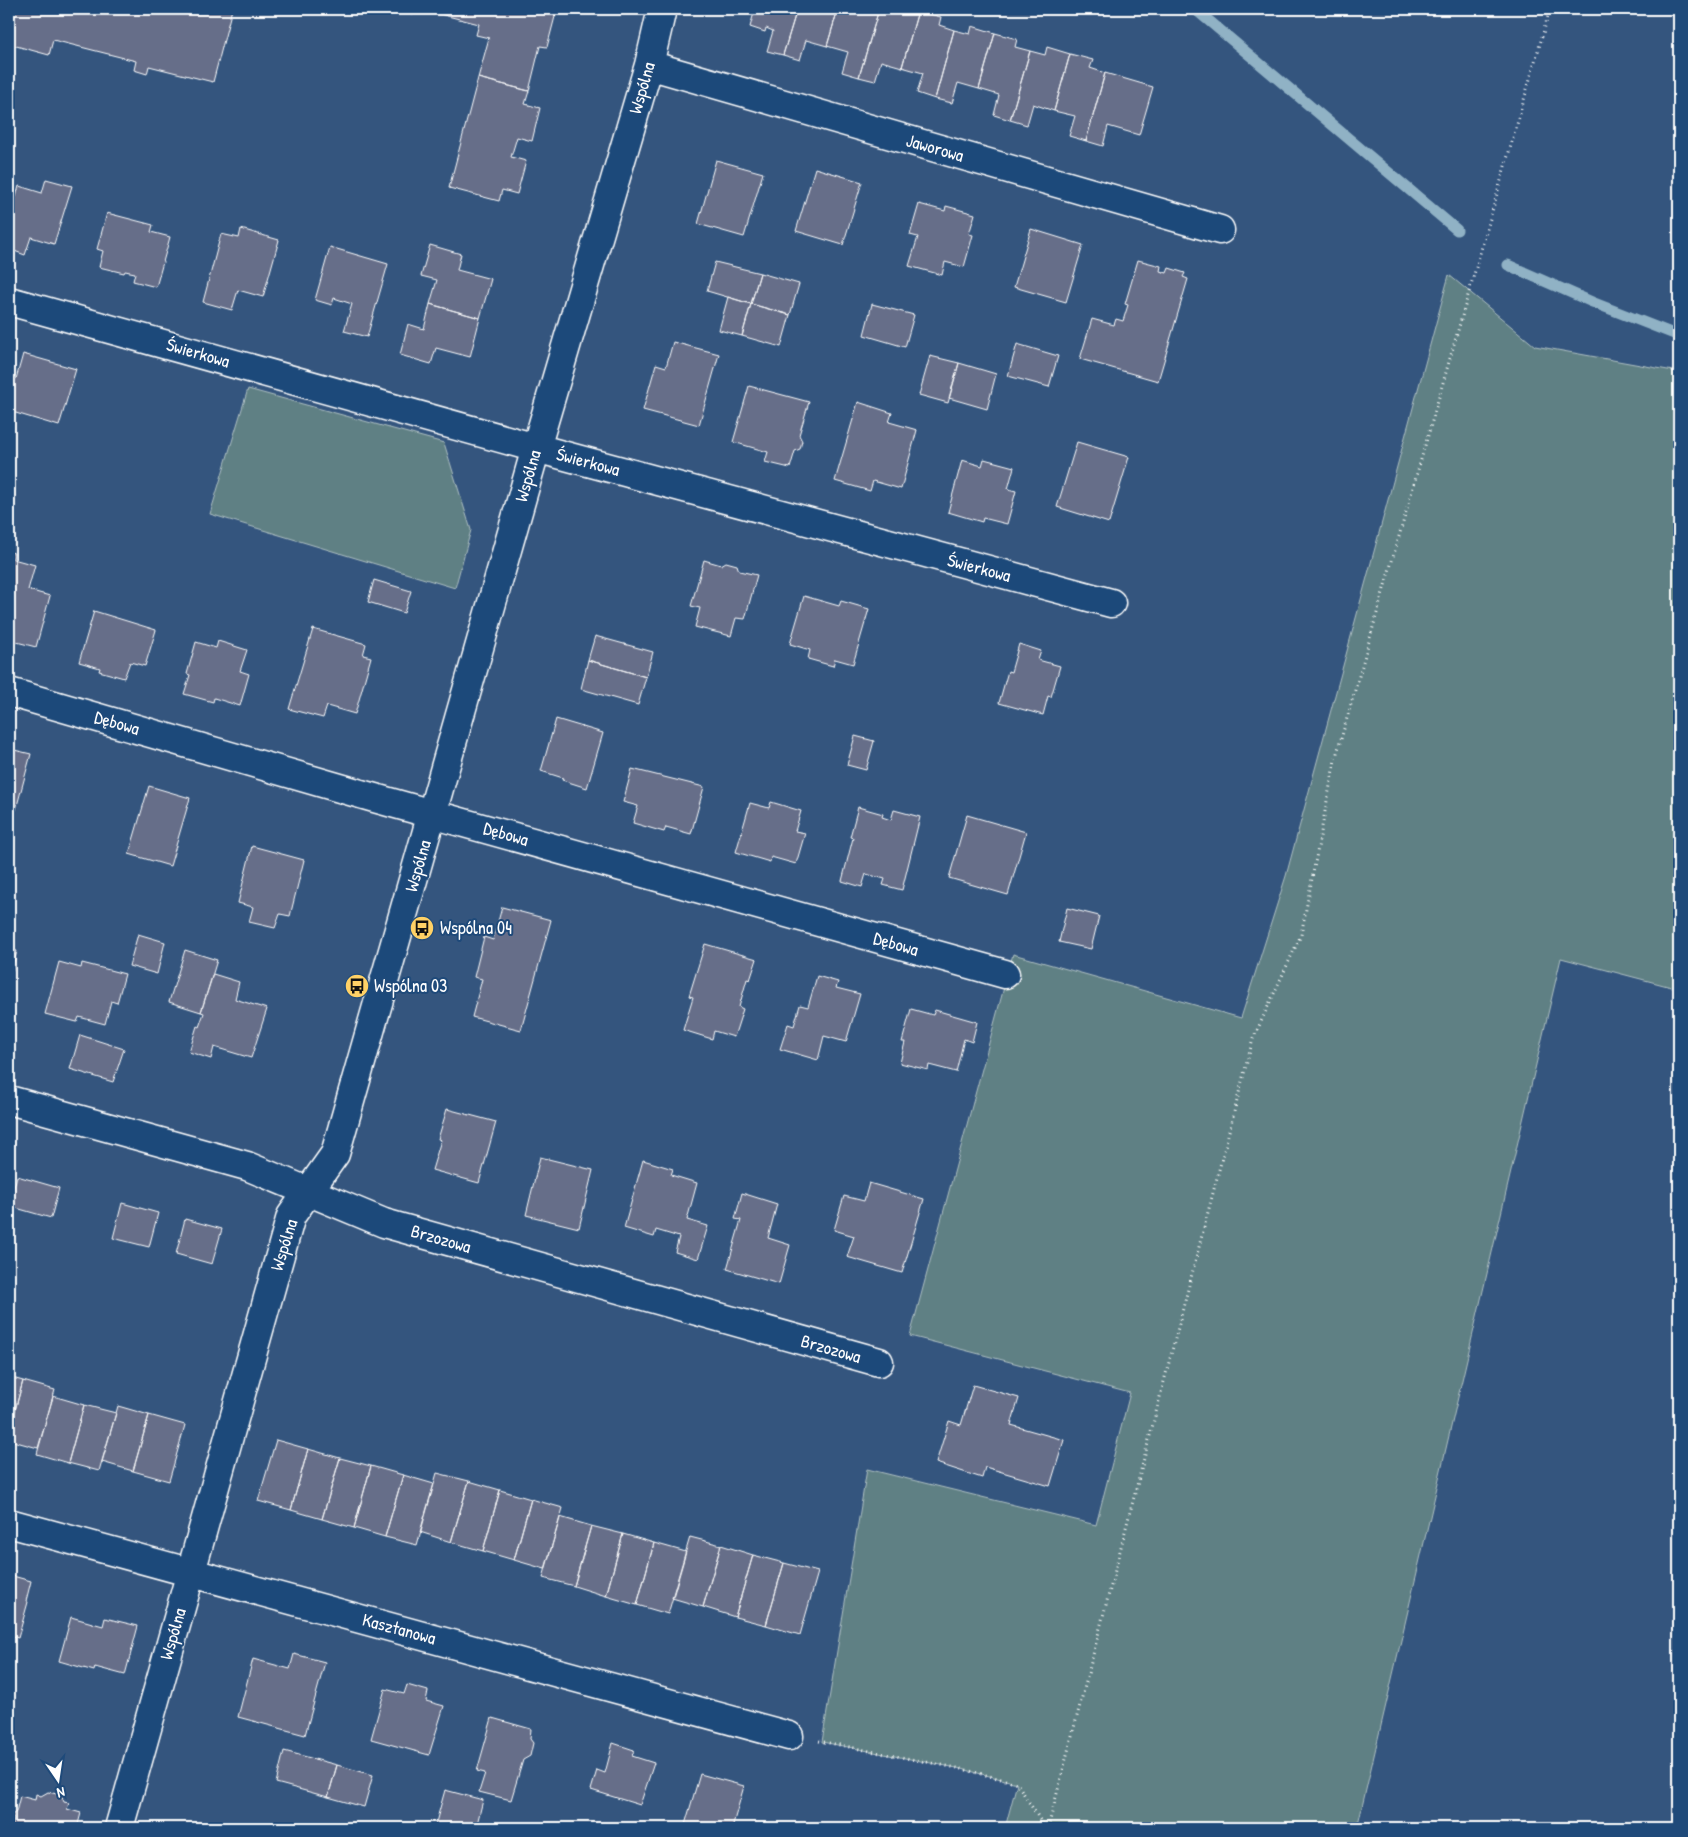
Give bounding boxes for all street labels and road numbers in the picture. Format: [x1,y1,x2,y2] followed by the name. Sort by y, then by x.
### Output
[622,59,661,117] street label: Wspólna
[903,127,967,168] street label: Jaworowa
[164,332,233,373] street label: Świerkowa
[554,441,623,482] street label: Świerkowa
[508,447,547,505] street label: Wspólna
[945,547,1014,588] street label: Świerkowa
[92,704,143,741] street label: Dębowa
[481,815,532,852] street label: Dębowa
[398,837,437,895] street label: Wspólna
[871,925,922,962] street label: Dębowa
[264,1216,303,1274] street label: Wspólna
[408,1218,474,1259] street label: Brzozowa
[798,1328,864,1369] street label: Brzozowa
[153,1605,192,1663] street label: Wspólna
[360,1607,439,1650] street label: Kasztanowa

